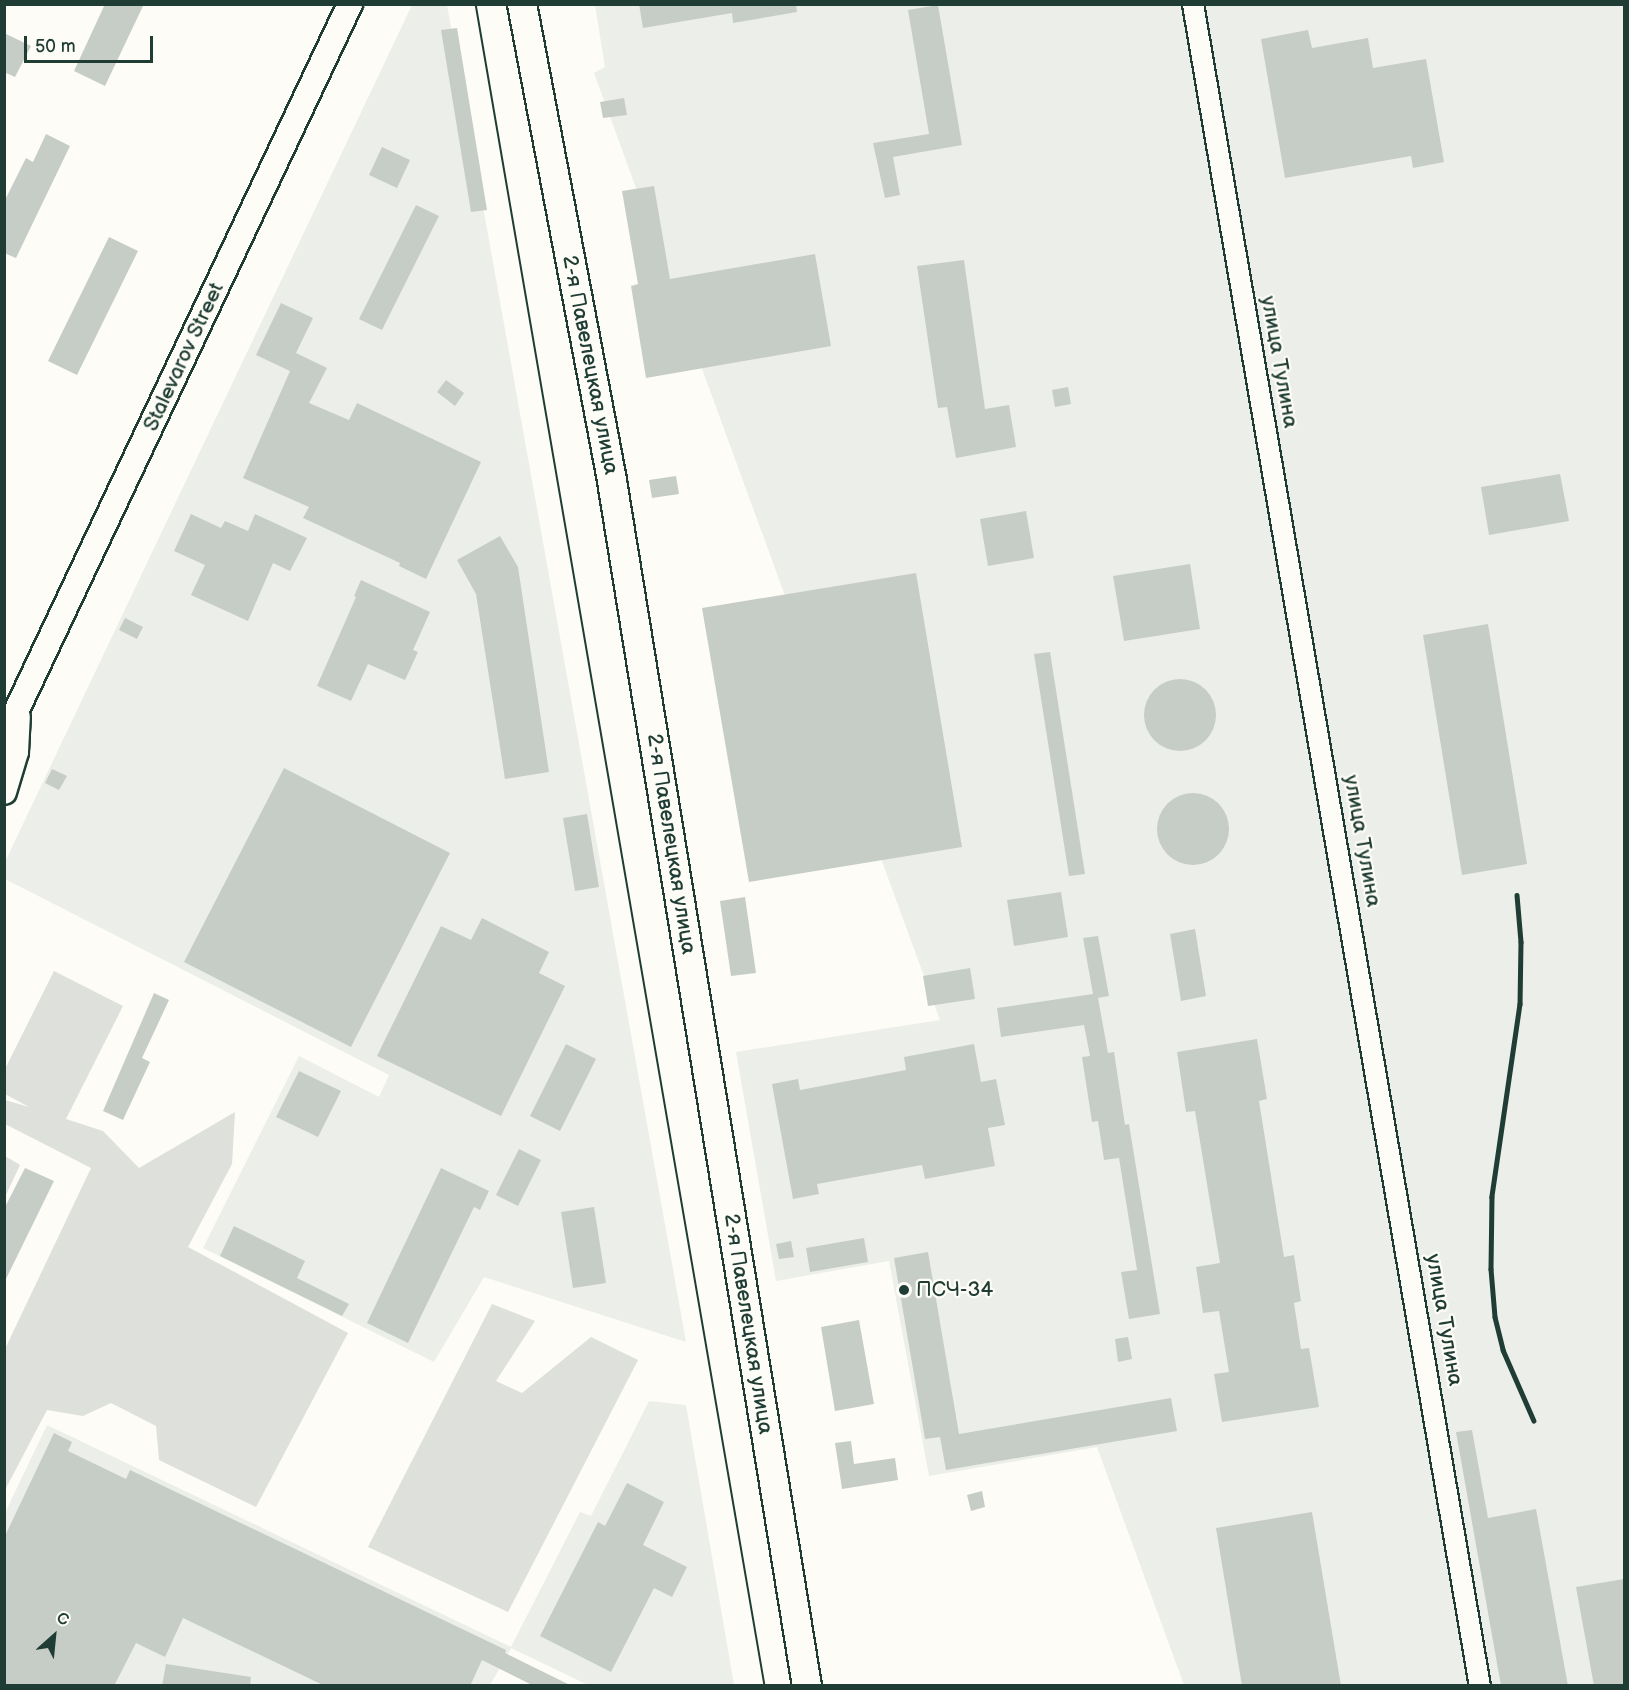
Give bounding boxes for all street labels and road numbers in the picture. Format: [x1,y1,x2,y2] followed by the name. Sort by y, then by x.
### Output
[556,253,624,477] street label: 2-я Павелецкая улица
[138,279,230,435] street label: Stalevarov Street
[1255,294,1303,430] street label: улица Тулина
[641,732,701,956] street label: 2-я Павелецкая улица
[1338,773,1386,909] street label: улица Тулина
[718,1212,778,1436] street label: 2-я Павелецкая улица
[1420,1252,1468,1388] street label: улица Тулина

